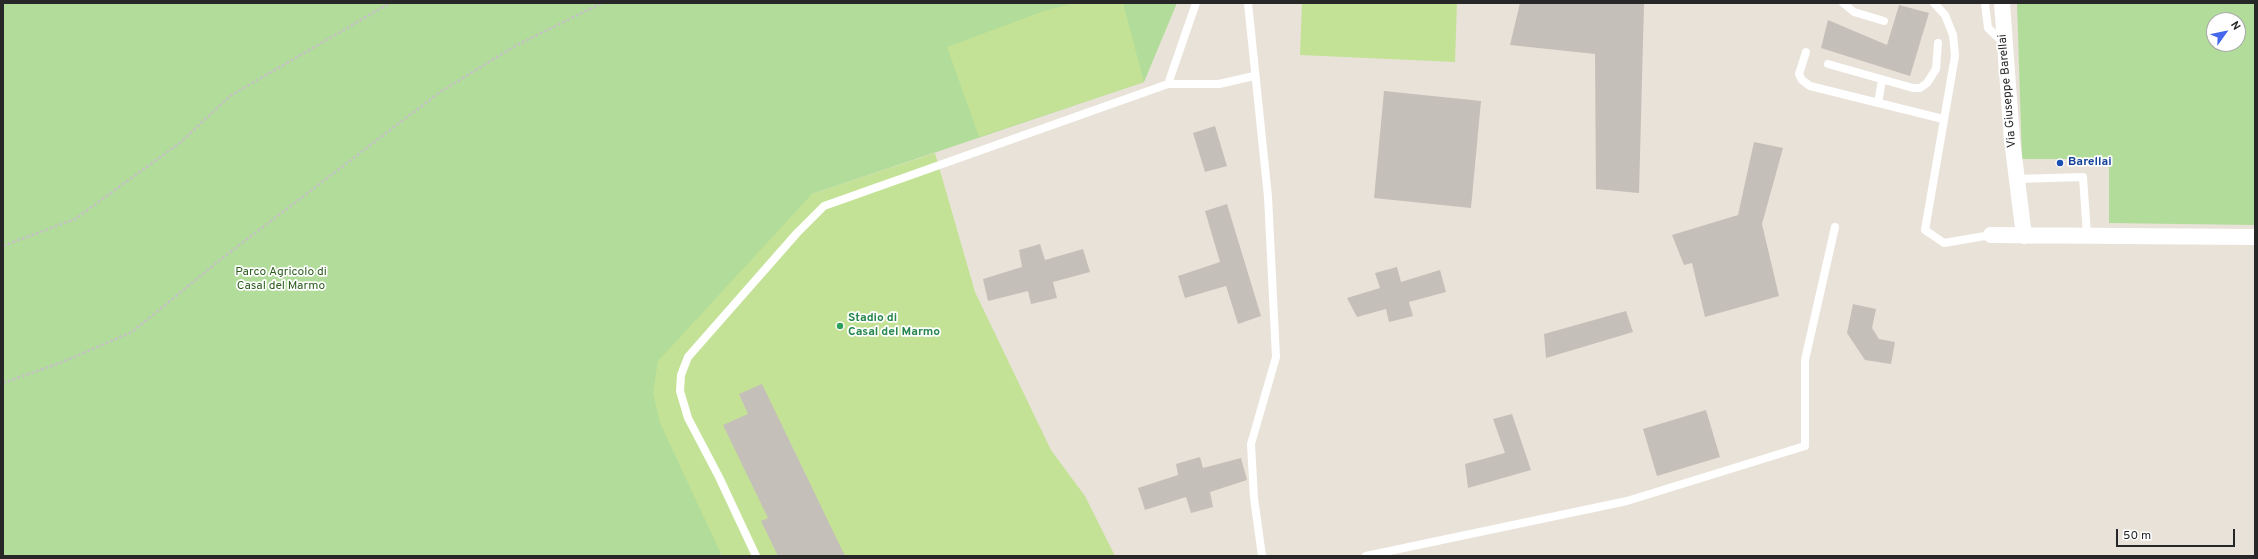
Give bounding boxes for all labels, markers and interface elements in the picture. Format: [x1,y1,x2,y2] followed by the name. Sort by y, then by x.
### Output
[2206,12,2246,52] north arrow
[2227,19,2243,33] text: N
[1996,34,2020,148] street label: Via Giuseppe Barellai
[2068,156,2112,170] place label: Barellai
[2055,158,2065,168] marker: Barellai
[235,266,327,294] park label: Parco Agricolo di Casal del Marmo
[848,312,940,340] place label: Stadio di Casal del Marmo
[835,321,845,331] marker: Stadio di Casal del Marmo
[2118,521,2237,547] scale bar
[2123,528,2151,544] text: 50 m

